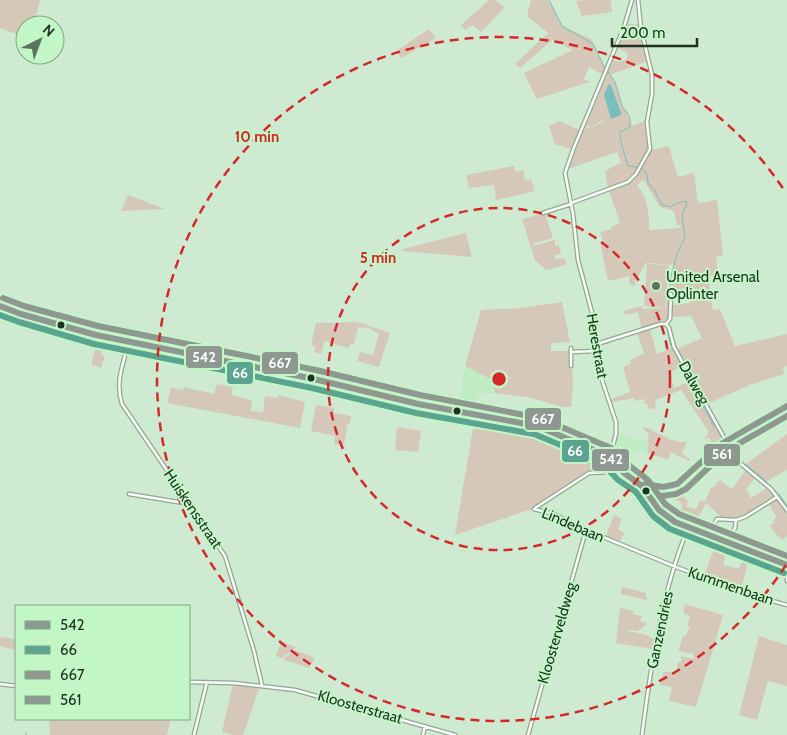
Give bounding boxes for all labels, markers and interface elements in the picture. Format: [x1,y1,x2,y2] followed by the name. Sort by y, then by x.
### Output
[15,15,65,65] north arrow
[612,15,697,47] scale bar
[39,20,58,40] text: N
[620,24,665,42] text: 200 m
[235,128,279,146] text: 10 min
[360,249,396,267] text: 5 min
[666,268,760,303] place label: United Arsenal Oplinter
[650,280,662,292] marker: United Arsenal Oplinter
[582,312,612,380] street label: Herestraat
[56,320,66,330] unlabelled marker
[185,345,223,369] line badge: 542
[192,348,216,366] text: 542
[261,351,299,375] line badge: 667
[269,354,292,372] text: 667
[675,358,714,409] street label: Dalweg
[226,361,254,385] line badge: 66
[232,364,248,382] text: 66
[490,370,508,388] centre of rings
[306,373,316,383] unlabelled marker
[452,406,462,416] unlabelled marker
[524,407,562,431] line badge: 667
[532,410,555,428] text: 667
[561,439,590,463] line badge: 66
[567,442,583,460] text: 66
[703,443,741,467] line badge: 561
[712,445,732,463] text: 561
[591,448,630,472] line badge: 542
[599,450,623,468] text: 542
[160,466,226,552] street label: Huiskensstraat
[641,486,651,496] unlabelled marker
[539,504,607,546] street label: Lindebaan
[686,563,776,609] street label: Kummenbaan
[534,580,580,686] street label: Kloosterveldweg
[643,590,677,670] street label: Ganzendries
[15,605,190,720] legend
[60,616,85,634] text: 542
[60,641,77,659] text: 66
[60,666,85,684] text: 667
[316,686,404,728] street label: Kloosterstraat
[60,691,81,709] text: 561

